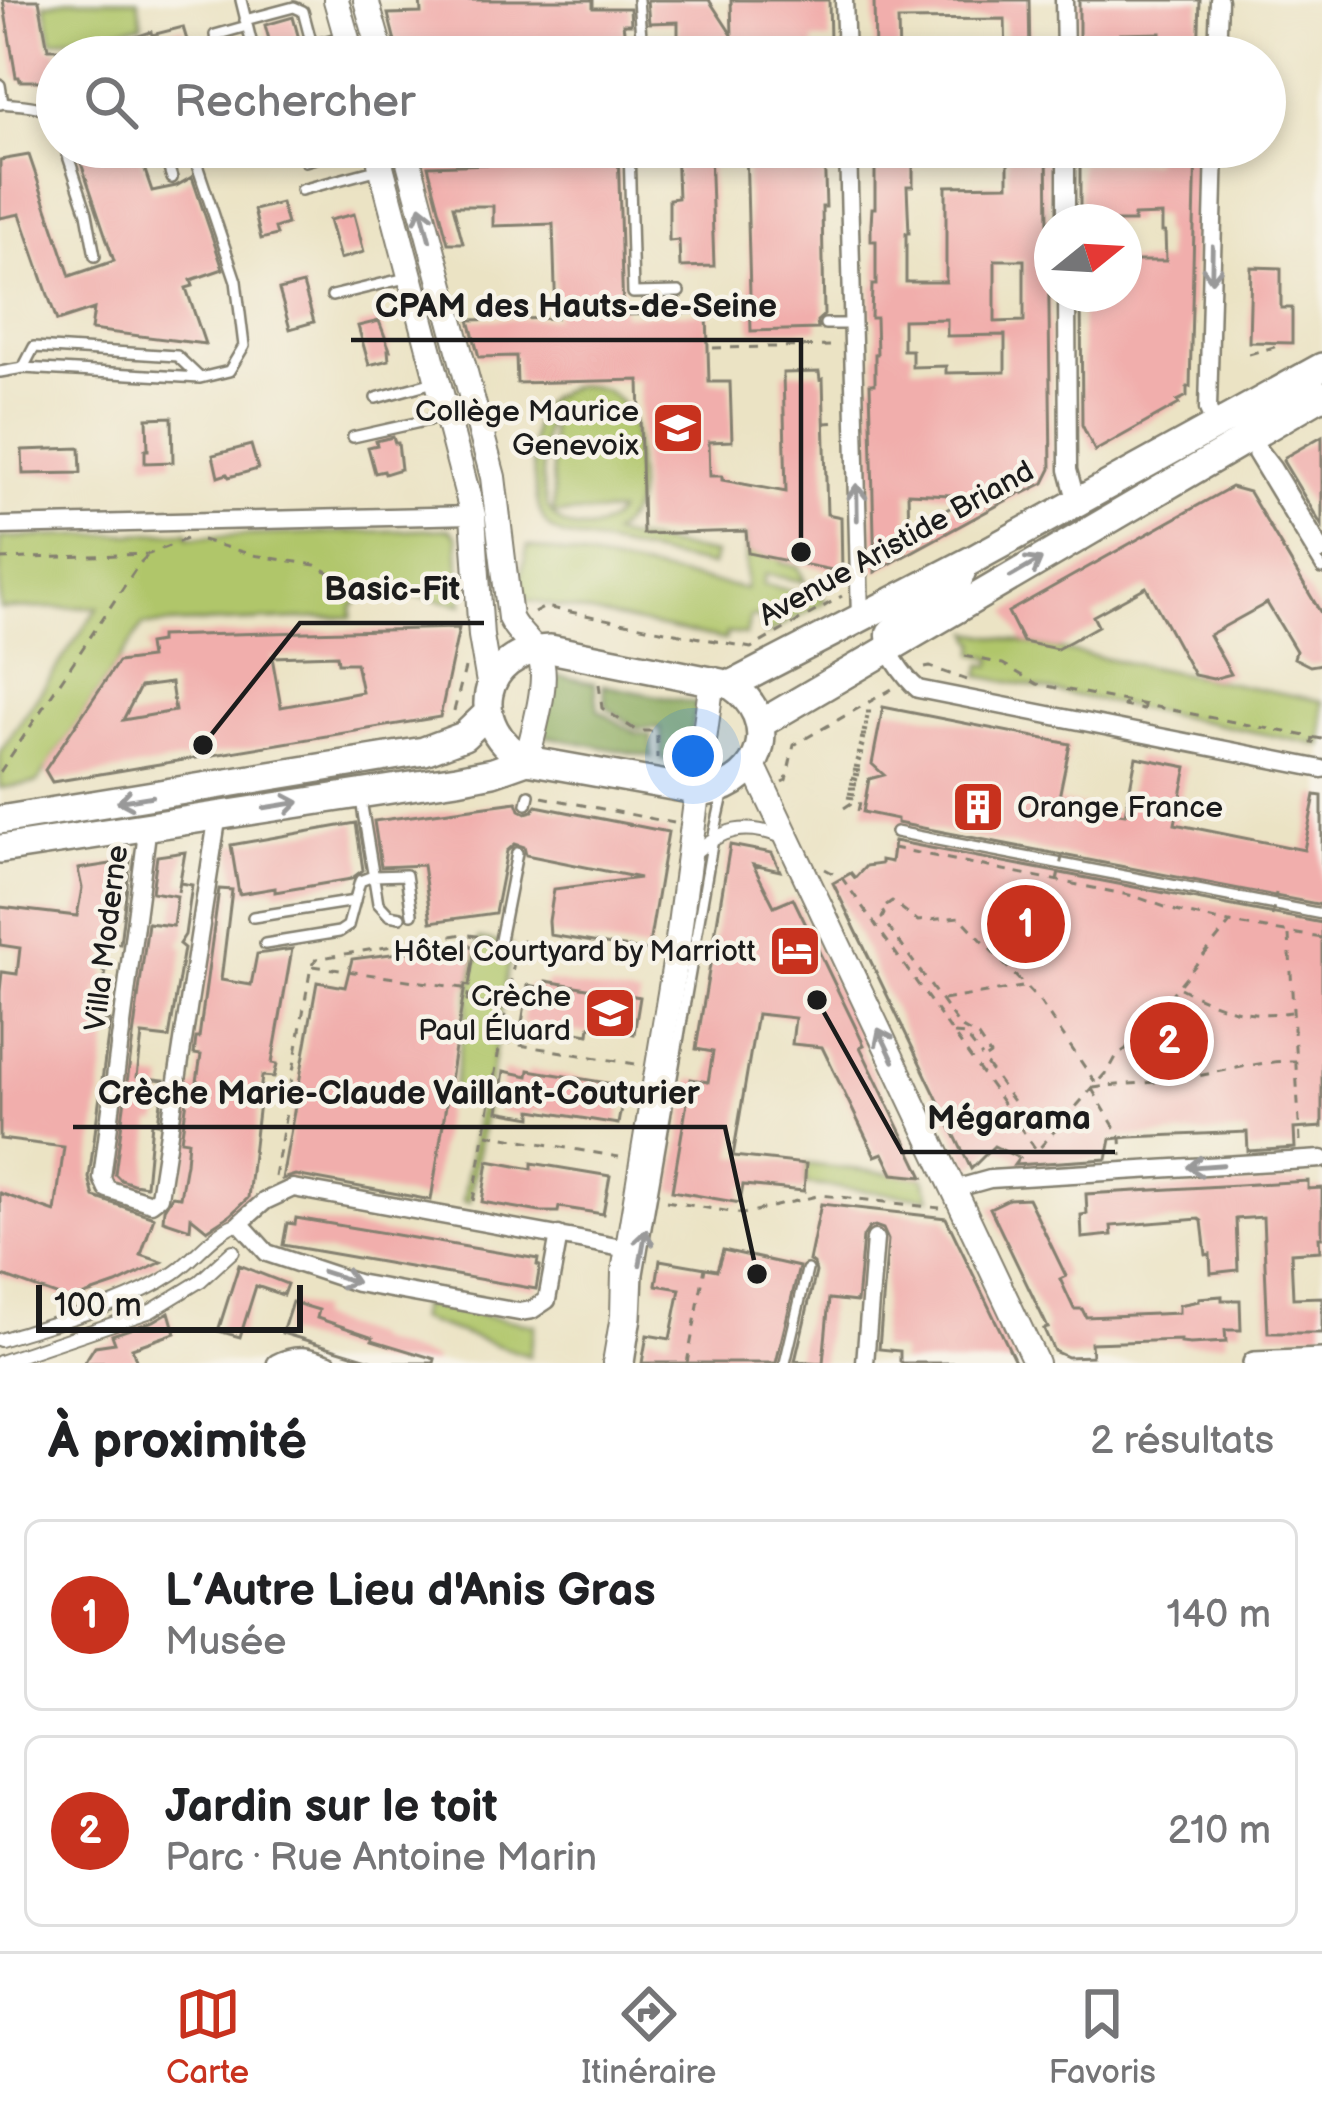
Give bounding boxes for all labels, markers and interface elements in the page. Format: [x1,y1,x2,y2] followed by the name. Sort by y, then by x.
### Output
[36,36,1286,168] search box
[78,69,144,135] icon: search
[174,75,415,130] text: Rechercher
[1034,204,1142,312] north arrow
[413,205,435,243] one-way arrow
[1200,244,1223,283] one-way arrow
[351,271,801,340] callout: CPAM des Hauts-de-Seine
[375,287,777,327] text: CPAM des Hauts-de-Seine
[415,394,639,464] place label: Collège Maurice Genevoix
[650,400,706,456] school or university icon: Collège Maurice Genevoix
[753,453,1040,634] street label: Avenue Aristide Briand
[845,483,868,522] one-way arrow
[300,554,484,623] callout: Basic-Fit
[1008,556,1043,580] one-way arrow
[324,570,460,610] text: Basic-Fit
[663,726,723,786] your location
[950,779,1006,835] building icon: Orange France
[117,788,156,811] one-way arrow
[1017,790,1223,826] place label: Orange France
[261,793,300,816] one-way arrow
[78,843,136,1033] street label: Villa Moderne
[987,879,1065,969] pin: 1
[767,923,823,979] hotel icon: Hôtel Courtyard by Marriott
[393,934,756,970] place label: Hôtel Courtyard by Marriott
[418,979,571,1049] place label: Crèche Paul Éluard
[582,985,638,1041] school or university icon: Crèche Paul Éluard
[1130,996,1208,1086] pin: 2
[874,1028,896,1064] one-way arrow
[73,1058,725,1127] callout: Crèche Marie-Claude Vaillant-Couturier
[98,1074,701,1114] text: Crèche Marie-Claude Vaillant-Couturier
[902,1083,1115,1152] callout: Mégarama
[927,1099,1091,1139] text: Mégarama
[1186,1155,1225,1178] one-way arrow
[633,1228,656,1267] one-way arrow
[320,1268,358,1290] one-way arrow
[36,1279,303,1332] scale bar
[54,1286,142,1326] text: 100 m
[48,1411,307,1472] text: À proximité
[1090,1418,1274,1465] text: 2 résultats
[165,1564,656,1619] text: L’Autre Lieu d'Anis Gras
[82,1592,98,1639] text: 1
[1166,1592,1271,1639] text: 140 m
[165,1619,286,1666] text: Musée
[165,1780,498,1835] text: Jardin sur le toit
[78,1808,102,1855] text: 2
[1168,1808,1271,1855] text: 210 m
[165,1835,597,1882] text: Parc · Rue Antoine Marin
[166,1981,249,2093] tab: Carte
[581,1981,716,2093] tab: Itinéraire
[1048,1981,1156,2093] tab: Favoris

